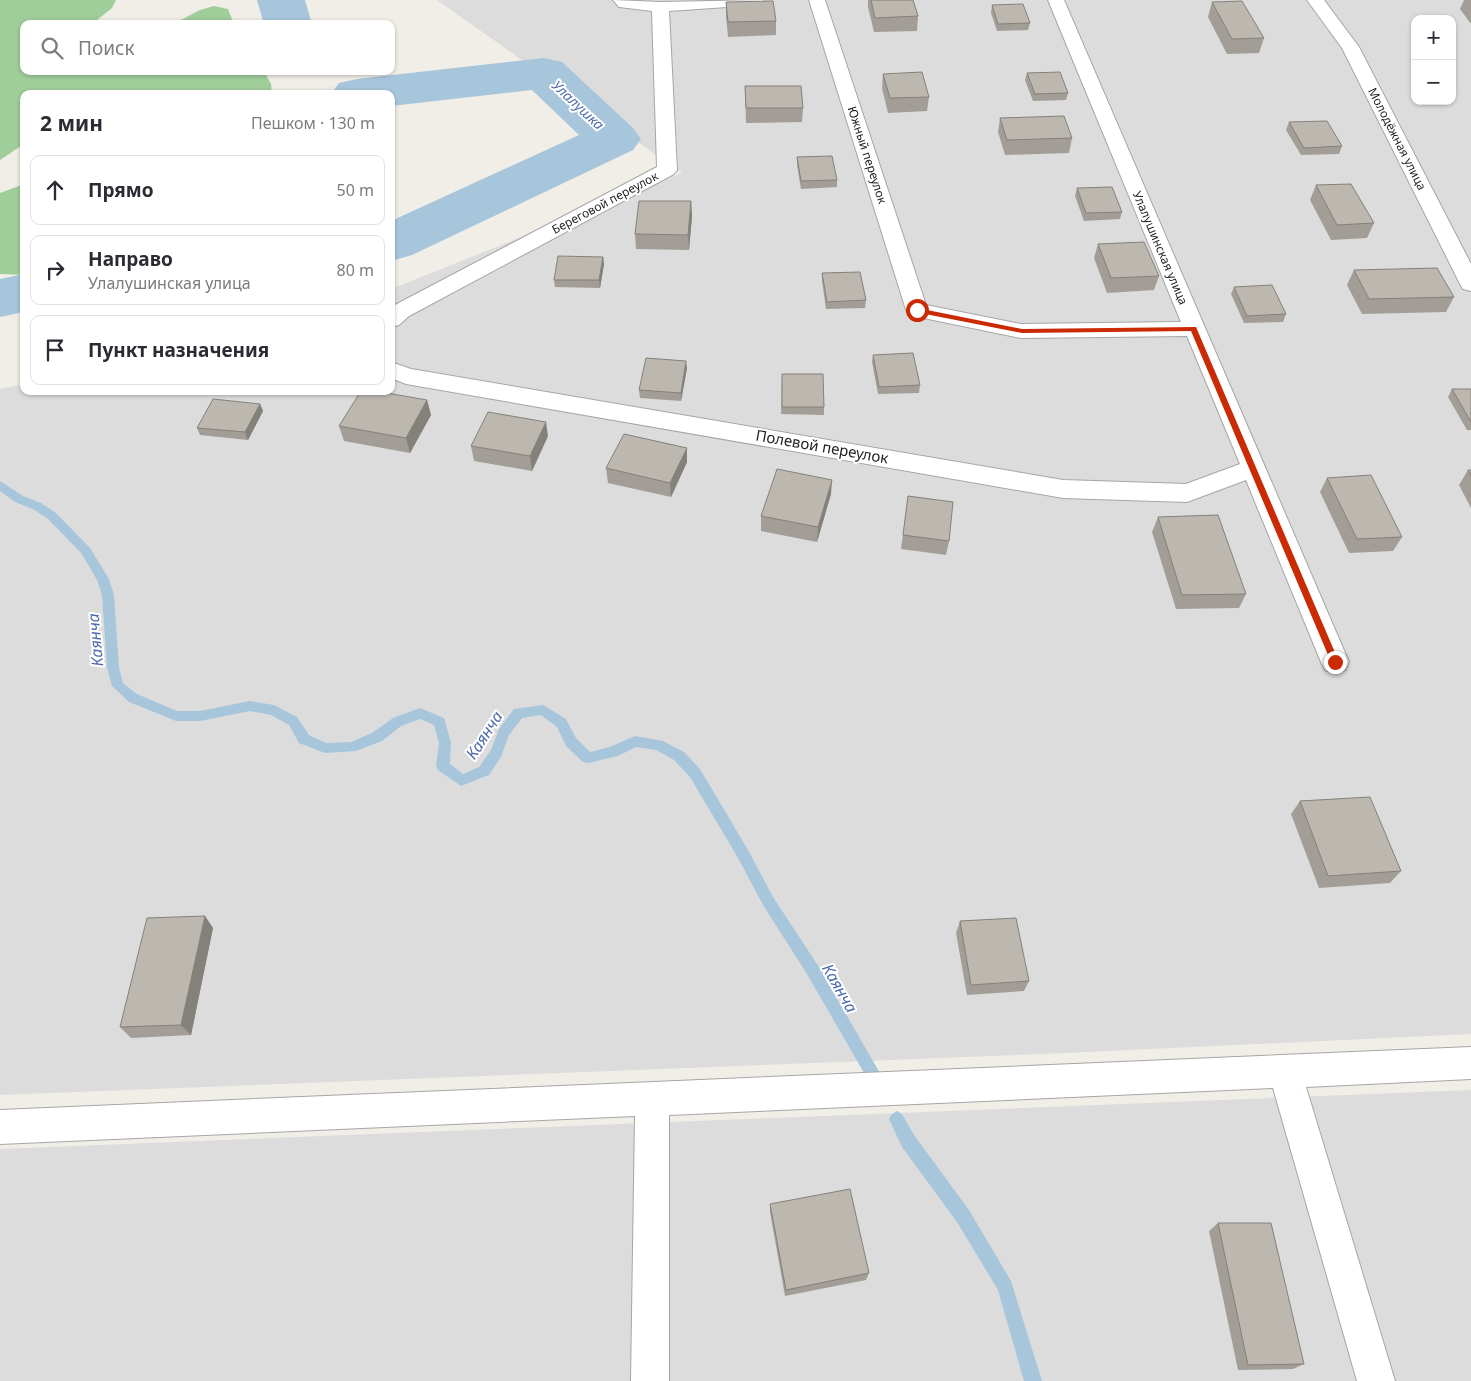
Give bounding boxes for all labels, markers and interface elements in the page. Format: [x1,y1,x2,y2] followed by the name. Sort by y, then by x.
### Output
[1411,15,1456,105] map controls
[1411,15,1456,60] button: +
[20,20,395,75] search box
[38,34,66,62] icon: search
[78,35,134,61] text: Поиск
[1411,60,1456,105] button: −
[548,76,608,134] water label: Улалушка
[1364,85,1431,193] street label: Молодёжная улица
[844,104,891,206] street label: Южный переулок
[40,109,103,137] text: 2 мин
[251,112,375,134] text: Пешком · 130 m
[549,167,661,238] street label: Береговой переулок
[41,176,69,204] icon: ahead
[88,177,154,203] text: Прямо
[337,179,374,201] text: 50 m
[1129,188,1192,307] street label: Улалушинская улица
[88,246,173,272] text: Направо
[41,256,69,284] icon: right
[337,259,374,281] text: 80 m
[88,272,251,294] text: Улалушинская улица
[906,299,929,322] route start
[41,336,69,364] icon: arrive
[88,337,269,363] text: Пункт назначения
[754,424,890,468] street label: Полевой переулок
[82,613,108,667] water label: Каянча
[1324,651,1347,674] route end
[460,707,508,763] water label: Каянча
[817,959,863,1017] water label: Каянча

